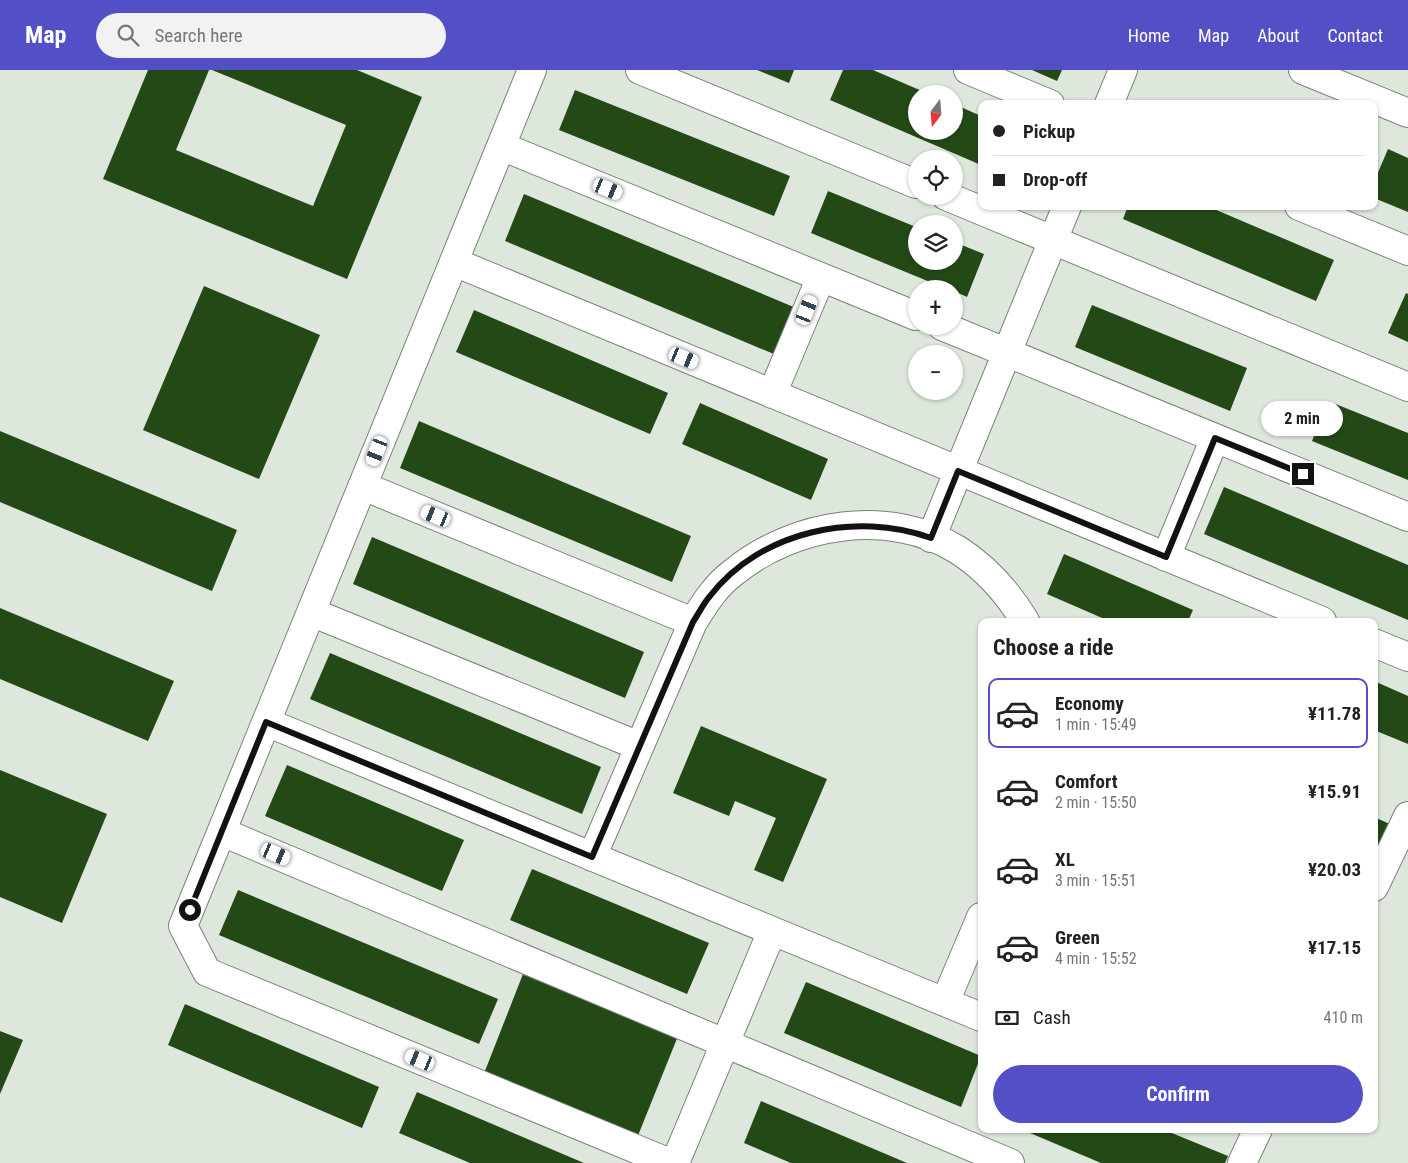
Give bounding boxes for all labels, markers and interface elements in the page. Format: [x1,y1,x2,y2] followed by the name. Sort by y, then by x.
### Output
[96,13,446,58] search box
[25,21,66,49] text: Map
[114,21,142,49] icon: search
[154,24,243,47] text: Search here
[1128,25,1170,46] text: Home
[1198,25,1229,46] text: Map
[1257,25,1299,46] text: About
[1327,25,1383,46] text: Contact
[908,85,962,140] north arrow
[908,85,963,400] map controls
[1023,120,1075,143] text: Pickup
[908,150,963,205] button: locate
[1023,168,1087,191] text: Drop-off
[591,176,624,202] car
[908,215,963,270] button: layers
[908,280,963,335] button: +
[794,293,819,327] car
[667,345,700,371] car
[908,345,963,400] button: −
[1262,402,1344,436] callout: 2 min
[1284,409,1320,428] text: 2 min
[364,434,389,468] car
[1292,463,1314,485] route end
[419,503,452,529] car
[993,635,1114,660] text: Choose a ride
[995,691,1040,736] icon: car
[1055,692,1124,715] text: Economy
[1308,702,1361,725] text: ¥11.78
[1055,715,1137,734] text: 1 min · 15:49
[995,769,1040,814] icon: car
[1055,770,1118,793] text: Comfort
[1308,780,1361,803] text: ¥15.91
[1055,793,1137,812] text: 2 min · 15:50
[259,841,292,867] car
[995,847,1040,892] icon: car
[1055,848,1075,871] text: XL
[1308,858,1361,881] text: ¥20.03
[1055,871,1137,890] text: 3 min · 15:51
[179,899,201,921] route start
[995,925,1040,970] icon: car
[1055,926,1100,949] text: Green
[1308,936,1361,959] text: ¥17.15
[1055,949,1137,968] text: 4 min · 15:52
[993,1004,1021,1032] icon: cash
[1033,1006,1071,1029] text: Cash
[1324,1008,1363,1027] text: 410 m
[403,1047,436,1073] car
[993,1065,1363,1123] button: Confirm

